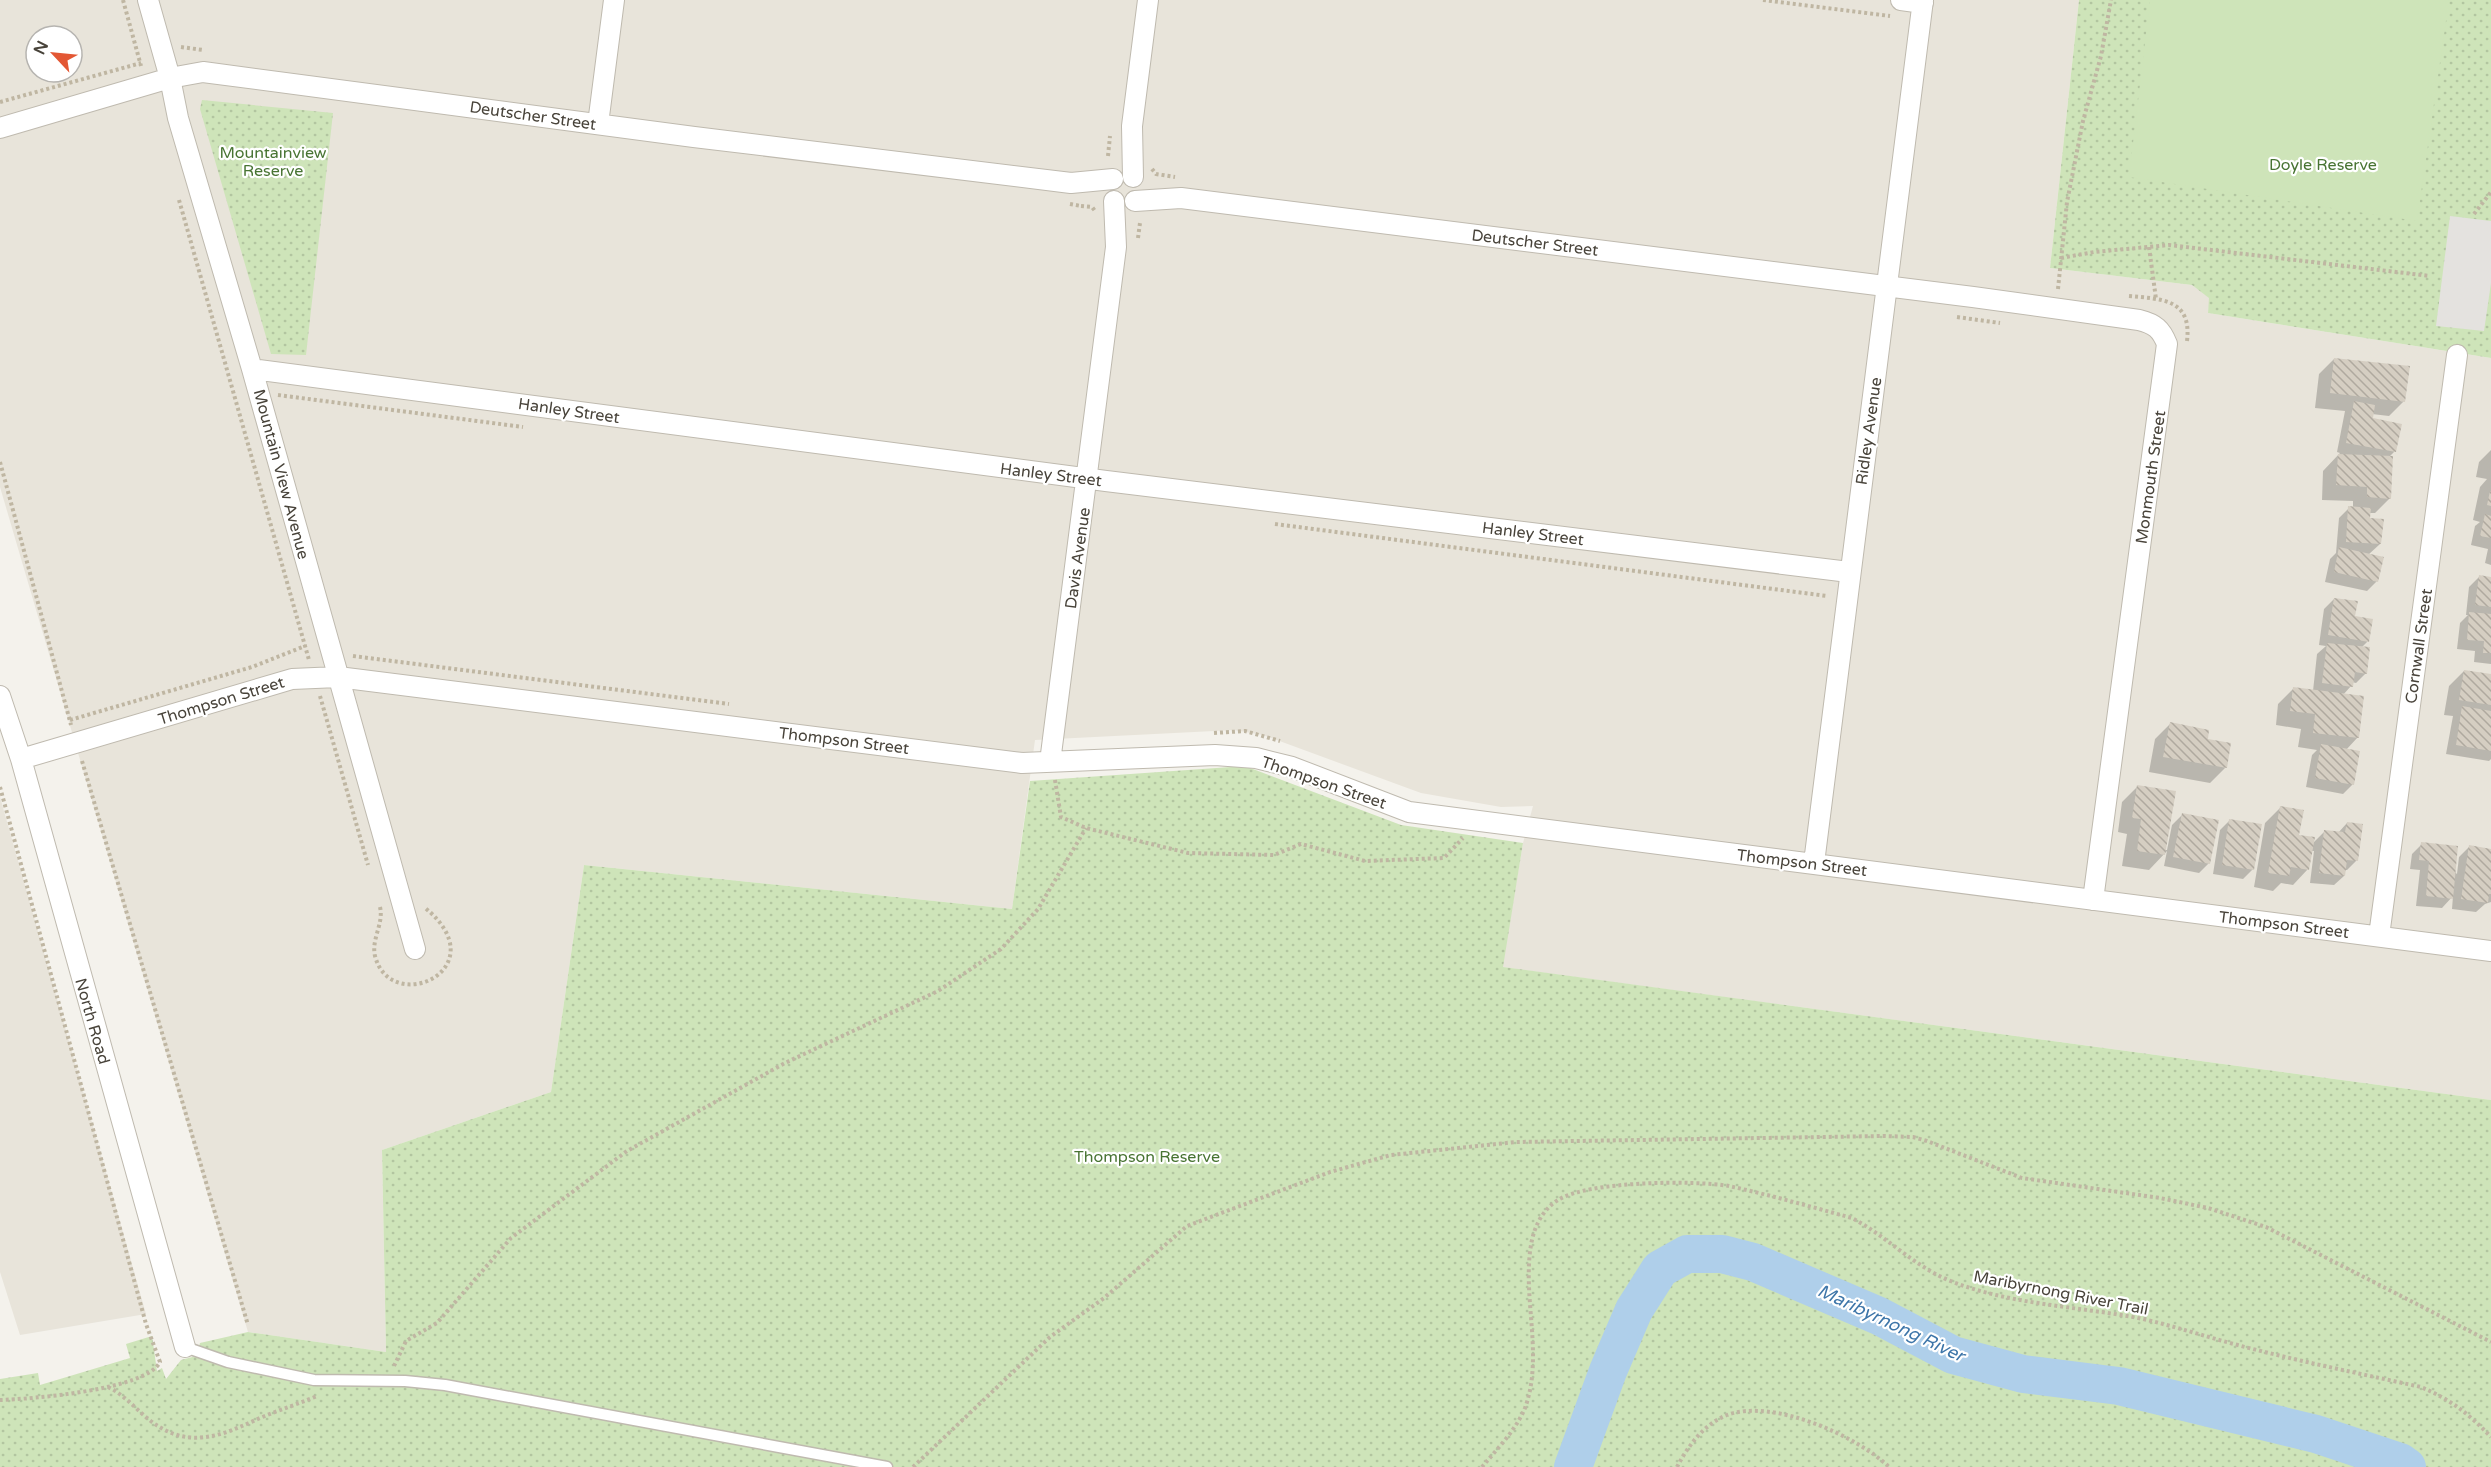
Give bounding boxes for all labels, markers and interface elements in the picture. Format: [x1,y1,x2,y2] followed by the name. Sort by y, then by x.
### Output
[24,24,84,84] north arrow
[30,38,53,58] text: N
[468,97,597,135] street label: Deutscher Street
[219,143,327,181] park label: Mountainview Reserve
[2269,155,2377,175] park label: Doyle Reserve
[1470,225,1599,261] street label: Deutscher Street
[1852,376,1886,486] street label: Ridley Avenue
[249,387,313,561] street label: Mountain View Avenue
[517,394,621,428] street label: Hanley Street
[2132,409,2170,545] street label: Monmouth Street
[999,459,1103,491] street label: Hanley Street
[1061,506,1095,610] street label: Davis Avenue
[1481,518,1585,550] street label: Hanley Street
[2401,587,2437,705] street label: Cornwall Street
[156,672,287,730] street label: Thompson Street
[778,723,910,759] street label: Thompson Street
[1259,752,1389,814] street label: Thompson Street
[1736,845,1868,881] street label: Thompson Street
[2218,907,2350,943] street label: Thompson Street
[70,976,114,1067] street label: North Road
[1074,1147,1220,1167] park label: Thompson Reserve
[1972,1266,2150,1320] street label: Maribyrnong River Trail
[1814,1279,1970,1368] water label: Maribyrnong River

